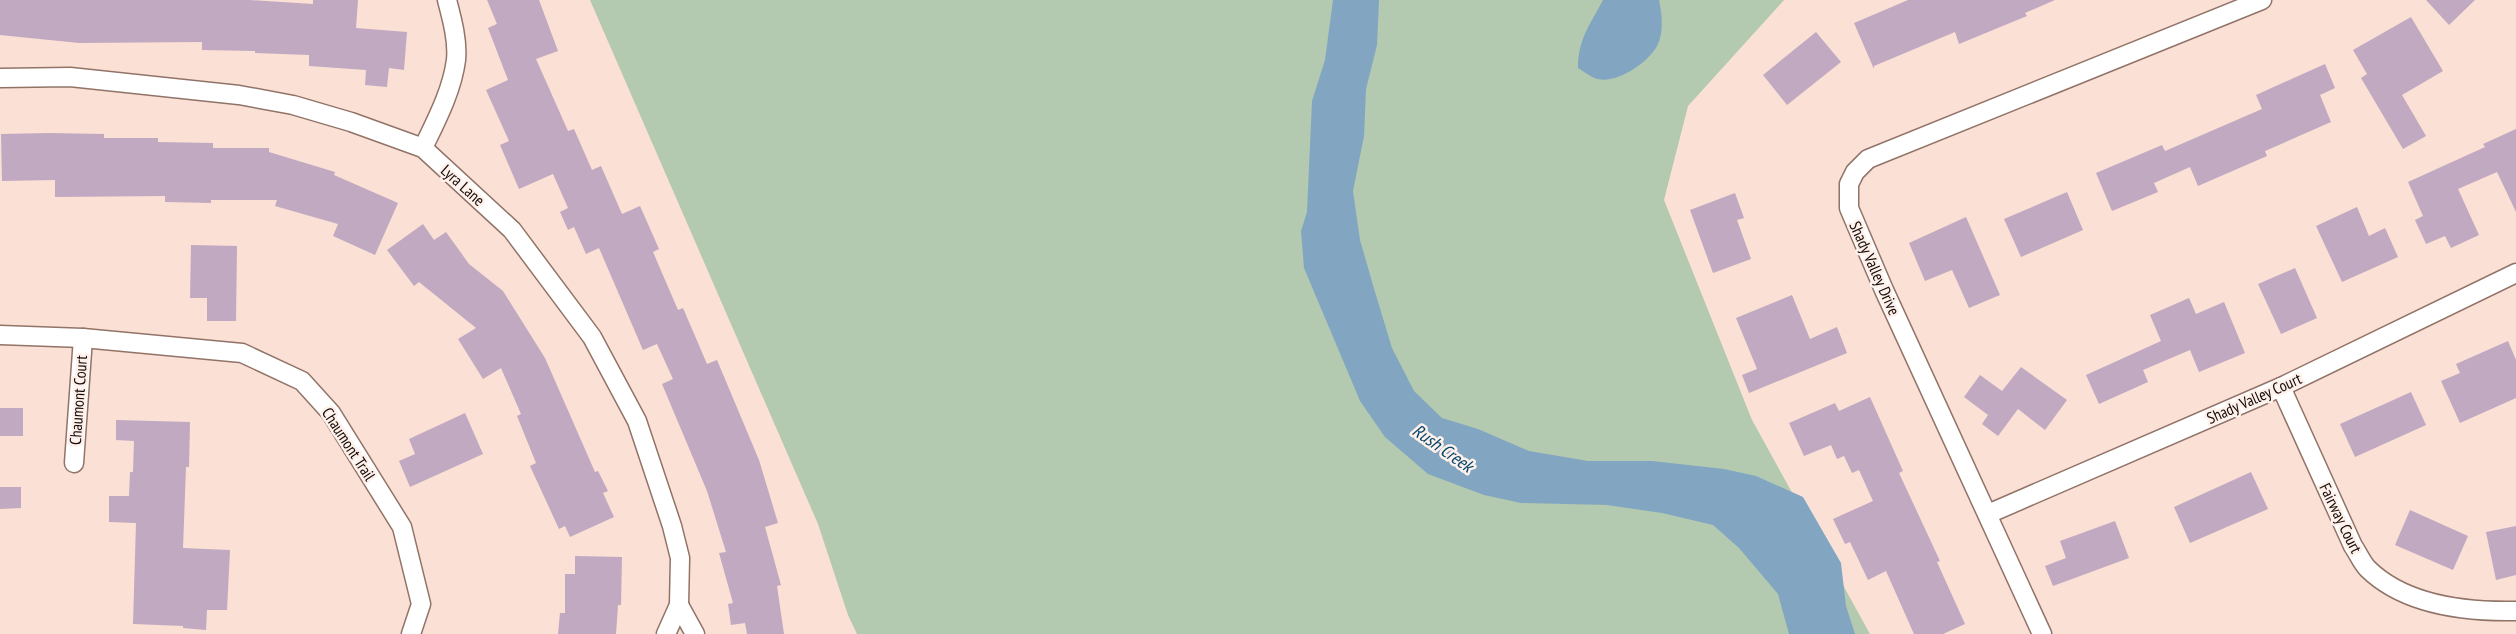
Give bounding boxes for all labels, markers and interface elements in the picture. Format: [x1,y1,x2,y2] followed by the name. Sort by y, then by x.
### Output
[437,160,489,210] street label: Lyra Lane
[1845,218,1905,318] street label: Shady Valley Drive
[65,354,91,445] street label: Chaumont Court
[2204,368,2305,428] street label: Shady Valley Court
[318,404,380,485] street label: Chaumont Trail
[1408,419,1479,478] water label: Rush Creek
[2315,480,2367,557] street label: Fairway Court

